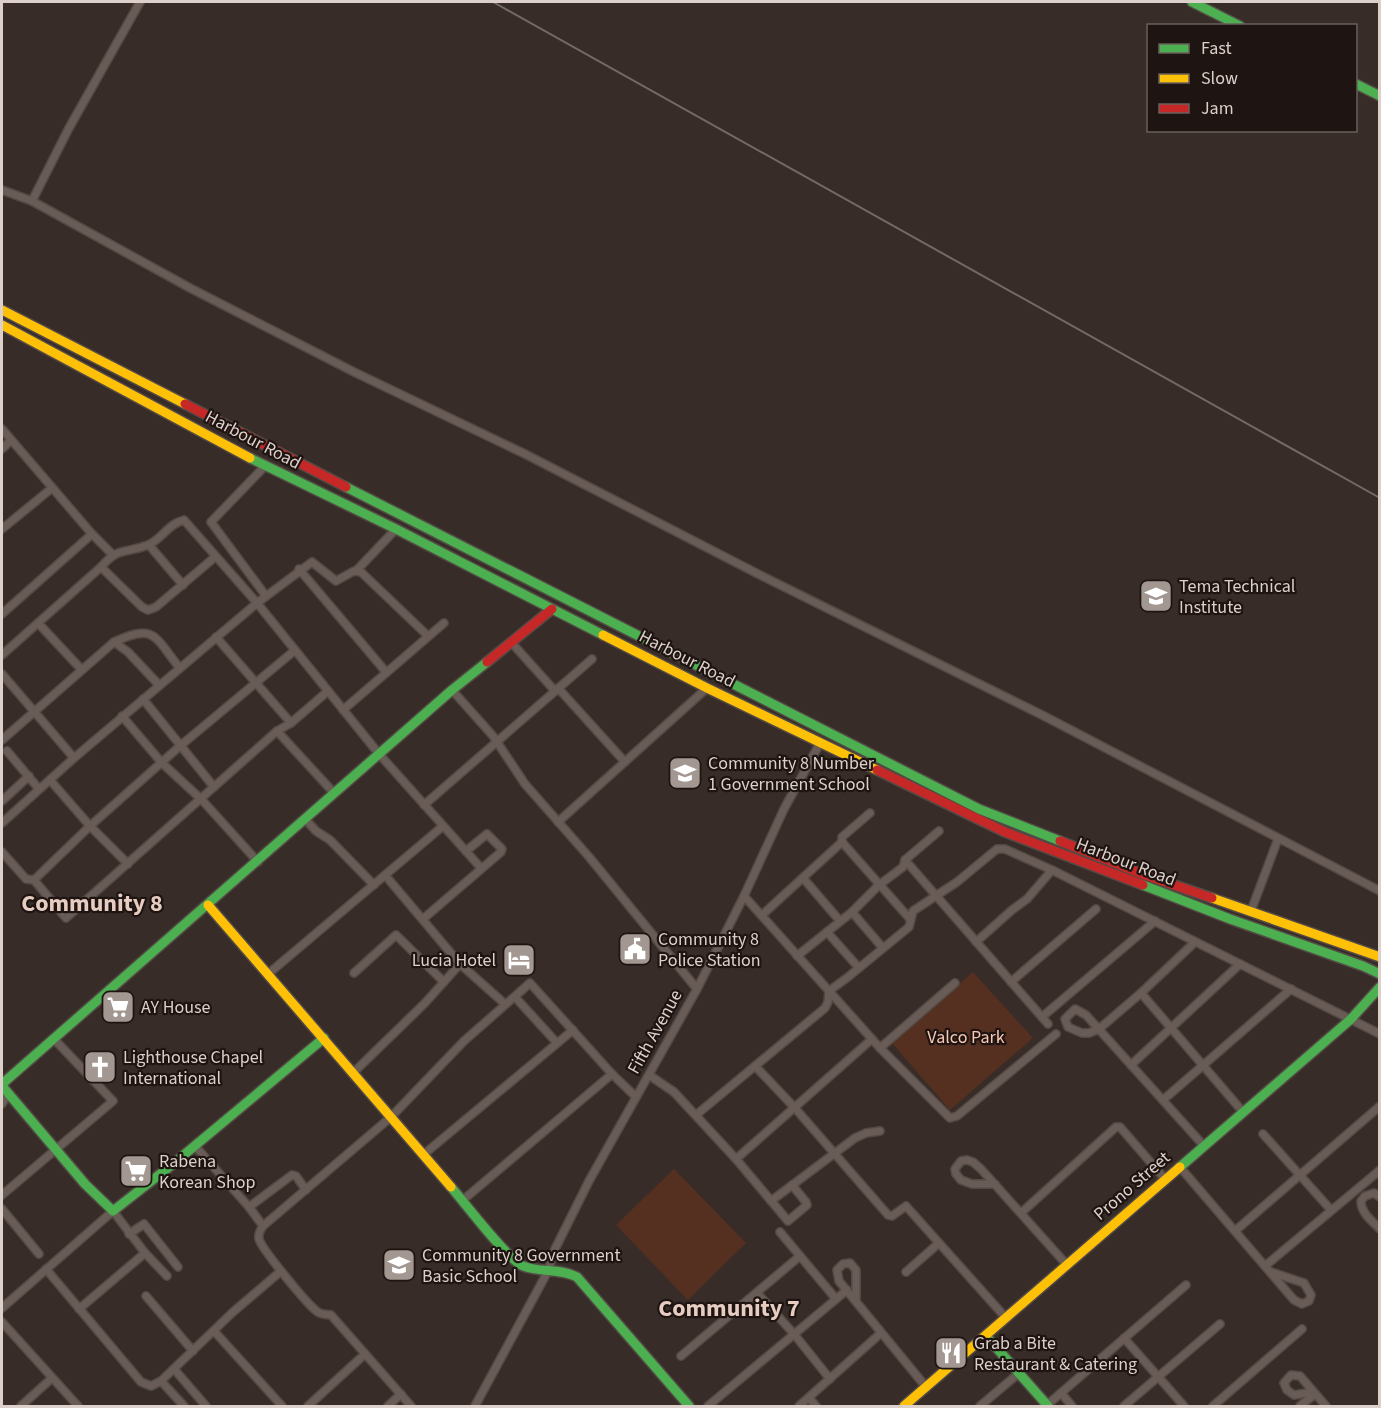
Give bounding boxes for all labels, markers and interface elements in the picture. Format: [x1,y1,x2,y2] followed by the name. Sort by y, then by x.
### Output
[1147,24,1357,132] legend
[1201,36,1232,61] text: Fast
[1201,66,1238,91] text: Slow
[1201,96,1234,121] text: Jam
[201,404,305,476] street label: Harbour Road
[1179,574,1295,620] place label: Tema Technical Institute
[1138,578,1174,614] school or university icon: Tema Technical Institute
[635,624,739,694] street label: Harbour Road
[708,751,875,797] place label: Community 8 Number 1 Government School
[667,755,703,791] school or university icon: Community 8 Number 1 Government School
[1072,832,1180,892] street label: Harbour Road
[21,886,163,921] district label: Community 8
[658,927,761,973] place label: Community 8 Police Station
[617,931,653,967] public building icon: Community 8 Police Station
[501,942,537,978] hotel icon: Lucia Hotel
[412,948,496,973] place label: Lucia Hotel
[622,985,688,1079] street label: Fifth Avenue
[100,989,136,1025] supermarket icon: AY House
[141,995,211,1020] place label: AY House
[927,1025,1005,1050] park label: Valco Park
[123,1045,263,1091] place label: Lighthouse Chapel International
[82,1049,118,1085] church icon: Lighthouse Chapel International
[1088,1146,1176,1226] street label: Prono Street
[159,1149,255,1195] place label: Rabena Korean Shop
[118,1153,154,1189] supermarket icon: Rabena Korean Shop
[422,1243,621,1289] place label: Community 8 Government Basic School
[381,1247,417,1283] school or university icon: Community 8 Government Basic School
[658,1291,800,1326] district label: Community 7
[974,1331,1137,1377] place label: Grab a Bite Restaurant & Catering
[933,1335,969,1371] restaurant icon: Grab a Bite Restaurant & Catering

